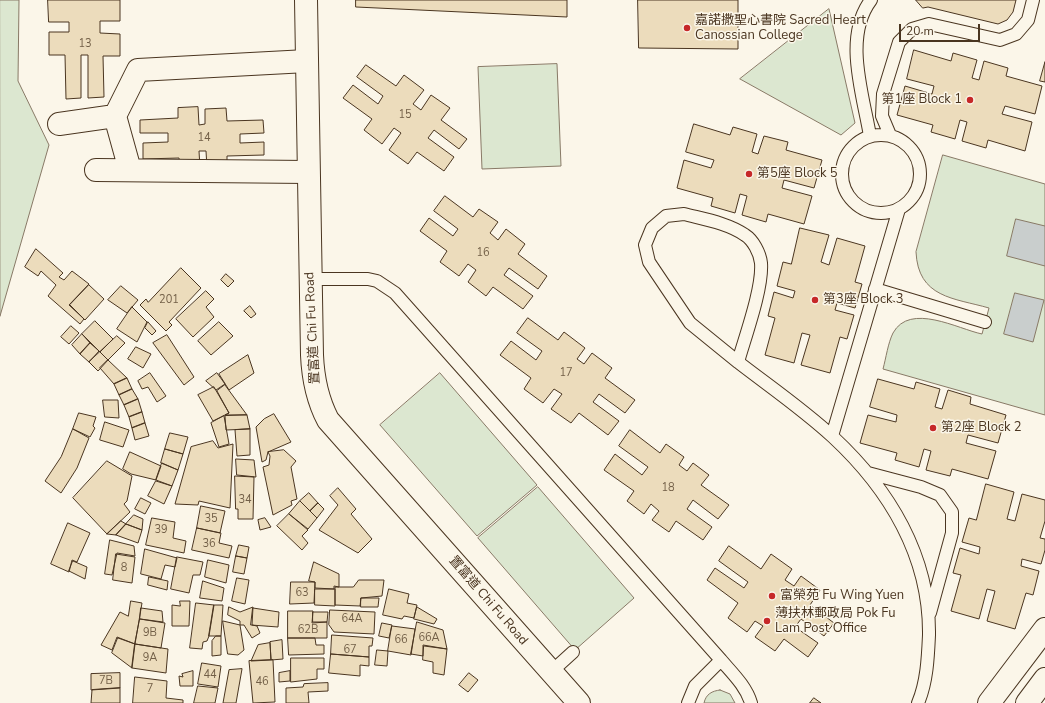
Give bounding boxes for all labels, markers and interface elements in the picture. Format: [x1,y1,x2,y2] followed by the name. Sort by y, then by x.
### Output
[695,13,866,44] place label: 嘉諾撒聖心書院 Sacred Heart Canossian College
[901,16,982,42] scale bar
[682,23,692,33] marker: 嘉諾撒聖心書院 Sacred Heart Canossian College
[906,23,934,39] text: 20 m
[78,37,92,51] house number: 13
[881,92,962,108] place label: 第1座 Block 1
[965,95,975,105] marker: 第1座 Block 1
[398,108,412,122] house number: 15
[197,131,211,145] house number: 14
[757,166,838,182] place label: 第5座 Block 5
[744,169,754,179] marker: 第5座 Block 5
[476,246,490,260] house number: 16
[302,271,324,385] street label: 置富道 Chi Fu Road
[823,292,904,308] place label: 第3座 Block 3
[159,293,179,307] house number: 201
[810,295,820,305] marker: 第3座 Block 3
[559,366,573,380] house number: 17
[941,420,1022,436] place label: 第2座 Block 2
[928,423,938,433] marker: 第2座 Block 2
[661,481,675,495] house number: 18
[238,493,252,507] house number: 34
[204,512,218,526] house number: 35
[154,523,168,537] house number: 39
[202,537,216,551] house number: 36
[445,553,531,649] street label: 置富道 Chi Fu Road
[121,561,127,575] house number: 8
[295,586,309,600] house number: 63
[780,588,904,604] place label: 富榮苑 Fu Wing Yuen
[767,591,777,601] marker: 富榮苑 Fu Wing Yuen
[775,606,896,637] place label: 薄扶林郵政局 Pok Fu Lam Post Office
[341,612,363,626] house number: 64A
[762,616,772,626] marker: 薄扶林郵政局 Pok Fu Lam Post Office
[298,623,318,637] house number: 62B
[143,626,157,640] house number: 9B
[418,631,440,645] house number: 66A
[394,633,408,647] house number: 66
[343,643,357,657] house number: 67
[143,651,157,665] house number: 9A
[203,668,217,682] house number: 44
[99,674,113,688] house number: 7B
[255,675,269,689] house number: 46
[147,682,153,696] house number: 7

